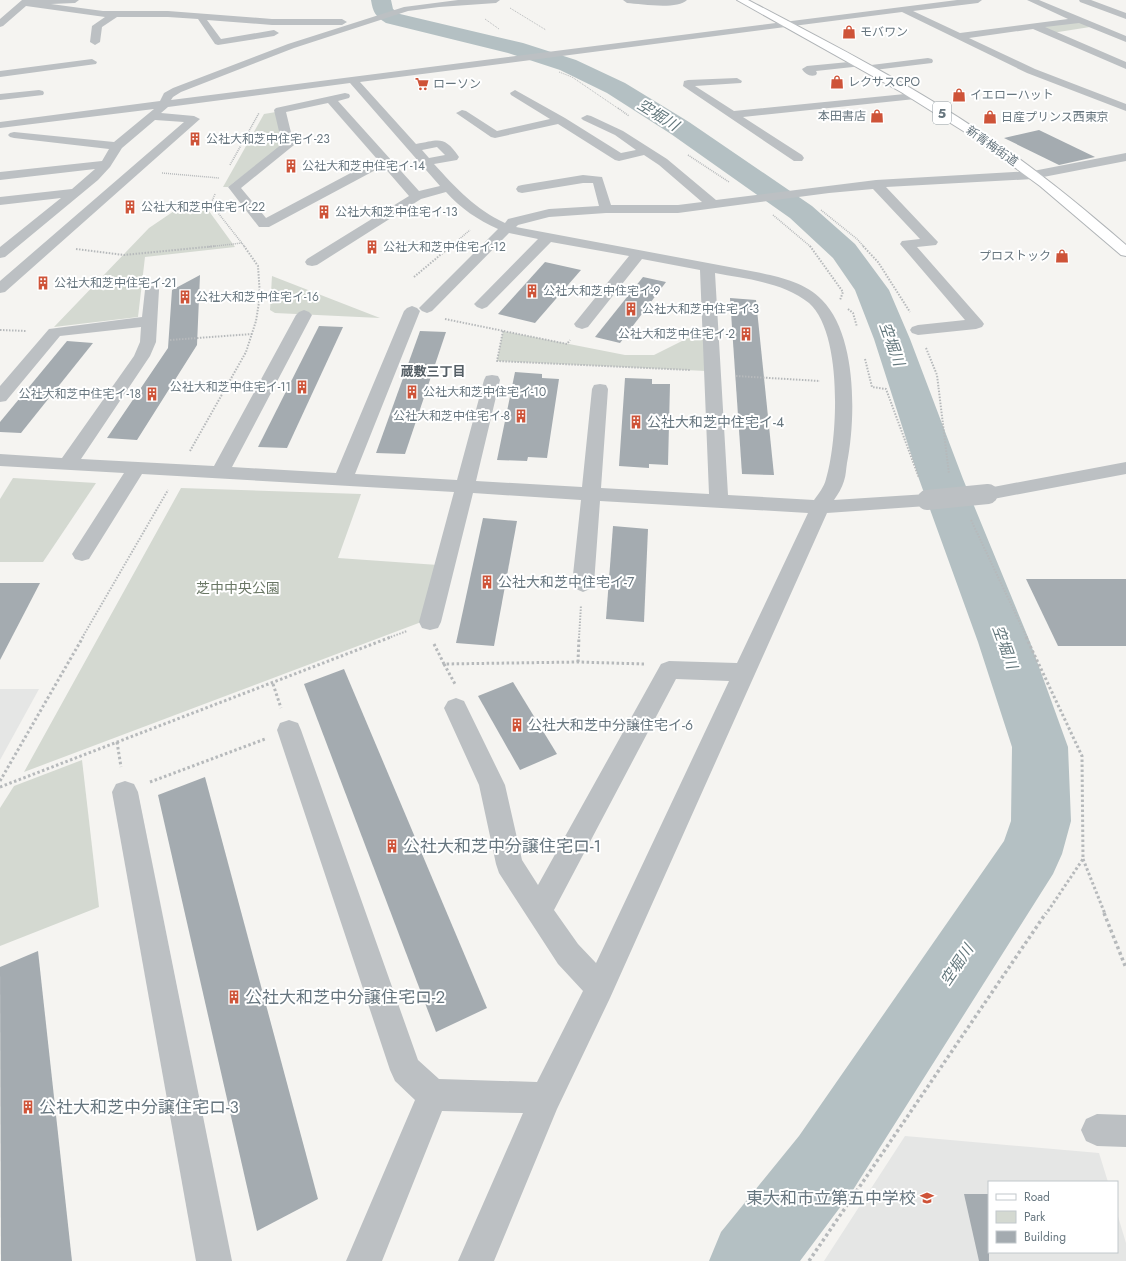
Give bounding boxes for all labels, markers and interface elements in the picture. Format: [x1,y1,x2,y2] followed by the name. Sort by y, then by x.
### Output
[860,23,908,41] place label: モバワン
[841,24,857,40] shop icon: モバワン
[848,73,920,91] place label: レクサスCPO
[829,74,845,90] shop icon: レクサスCPO
[433,75,481,93] place label: ローソン
[414,76,430,92] supermarket icon: ローソン
[970,86,1054,104] place label: イエローハット
[951,87,967,103] shop icon: イエローハット
[633,94,685,137] water label: 空堀川
[933,102,951,124] road number: 5
[818,107,866,125] place label: 本田書店
[869,108,885,124] shop icon: 本田書店
[1001,108,1109,126] place label: 日産プリンス西東京
[982,109,998,125] shop icon: 日産プリンス西東京
[962,121,1022,171] street label: 新青梅街道
[206,130,330,148] place label: 公社大和芝中住宅イ-23
[187,131,203,147] building icon: 公社大和芝中住宅イ-23
[302,157,425,175] place label: 公社大和芝中住宅イ-14
[283,158,299,174] building icon: 公社大和芝中住宅イ-14
[141,198,265,216] place label: 公社大和芝中住宅イ-22
[122,199,138,215] building icon: 公社大和芝中住宅イ-22
[335,203,458,221] place label: 公社大和芝中住宅イ-13
[316,204,332,220] building icon: 公社大和芝中住宅イ-13
[383,238,506,256] place label: 公社大和芝中住宅イ-12
[364,239,380,255] building icon: 公社大和芝中住宅イ-12
[979,247,1051,265] place label: プロストック
[1054,248,1070,264] shop icon: プロストック
[54,274,177,292] place label: 公社大和芝中住宅イ-21
[35,275,51,291] building icon: 公社大和芝中住宅イ-21
[543,282,661,300] place label: 公社大和芝中住宅イ-9
[524,283,540,299] building icon: 公社大和芝中住宅イ-9
[196,288,319,306] place label: 公社大和芝中住宅イ-16
[177,289,193,305] building icon: 公社大和芝中住宅イ-16
[642,300,760,318] place label: 公社大和芝中住宅イ-3
[623,301,639,317] building icon: 公社大和芝中住宅イ-3
[874,319,911,371] water label: 空堀川
[618,325,735,343] place label: 公社大和芝中住宅イ-2
[738,326,754,342] building icon: 公社大和芝中住宅イ-2
[400,362,466,381] district label: 蔵敷三丁目
[170,378,291,396] place label: 公社大和芝中住宅イ-11
[294,379,310,395] building icon: 公社大和芝中住宅イ-11
[423,383,546,401] place label: 公社大和芝中住宅イ-10
[404,384,420,400] building icon: 公社大和芝中住宅イ-10
[19,385,141,403] place label: 公社大和芝中住宅イ-18
[144,386,160,402] building icon: 公社大和芝中住宅イ-18
[393,407,510,425] place label: 公社大和芝中住宅イ-8
[513,408,529,424] building icon: 公社大和芝中住宅イ-8
[647,412,784,432] place label: 公社大和芝中住宅イ-4
[628,414,644,430] building icon: 公社大和芝中住宅イ-4
[498,572,635,592] place label: 公社大和芝中住宅イ-7
[479,574,495,590] building icon: 公社大和芝中住宅イ-7
[196,578,280,598] park label: 芝中中央公園
[987,622,1024,674] water label: 空堀川
[528,715,693,735] place label: 公社大和芝中分譲住宅イ-6
[509,717,525,733] building icon: 公社大和芝中分譲住宅イ-6
[403,834,601,858] place label: 公社大和芝中分譲住宅ロ-1
[384,838,400,854] building icon: 公社大和芝中分譲住宅ロ-1
[935,939,980,990] water label: 空堀川
[245,985,445,1009] place label: 公社大和芝中分譲住宅ロ-2
[226,989,242,1005] building icon: 公社大和芝中分譲住宅ロ-2
[39,1095,239,1119] place label: 公社大和芝中分譲住宅ロ-3
[20,1099,36,1115] building icon: 公社大和芝中分譲住宅ロ-3
[988,1181,1118,1253] legend
[746,1186,916,1210] place label: 東大和市立第五中学校
[1024,1188,1050,1206] text: Road
[919,1190,935,1206] school or university icon: 東大和市立第五中学校
[1024,1208,1046,1226] text: Park
[1024,1228,1066,1246] text: Building

